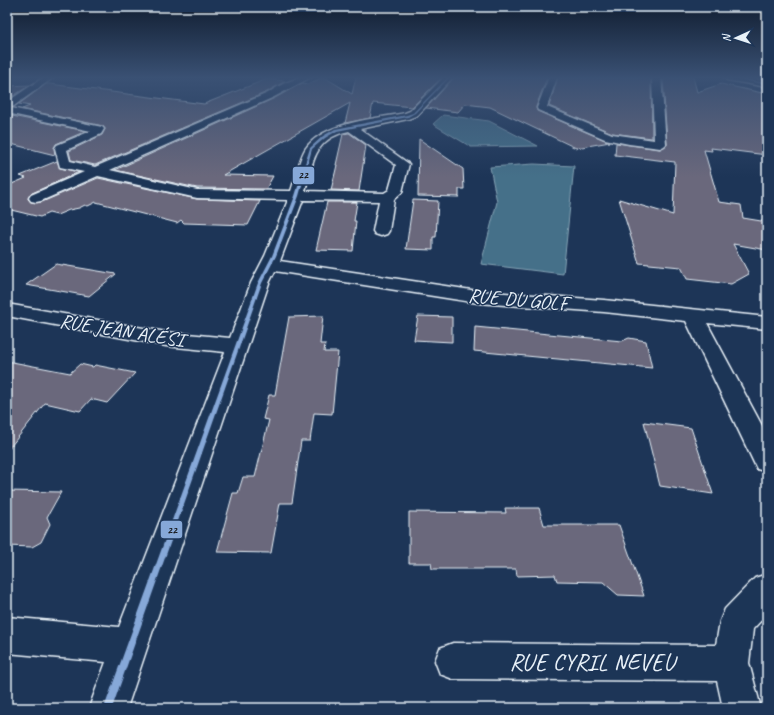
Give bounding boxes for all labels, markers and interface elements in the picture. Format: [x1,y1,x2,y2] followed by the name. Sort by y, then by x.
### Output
[716,18,756,58] north arrow
[719,33,733,42] text: N
[292,166,315,185] line badge: 22
[298,168,309,182] text: 22
[467,283,573,317] street label: RUE DU GOLF
[58,308,191,353] street label: RUE JEAN ALÉSI
[160,520,183,539] line badge: 22
[167,523,178,537] text: 22
[509,647,678,677] street label: RUE CYRIL NEVEU

